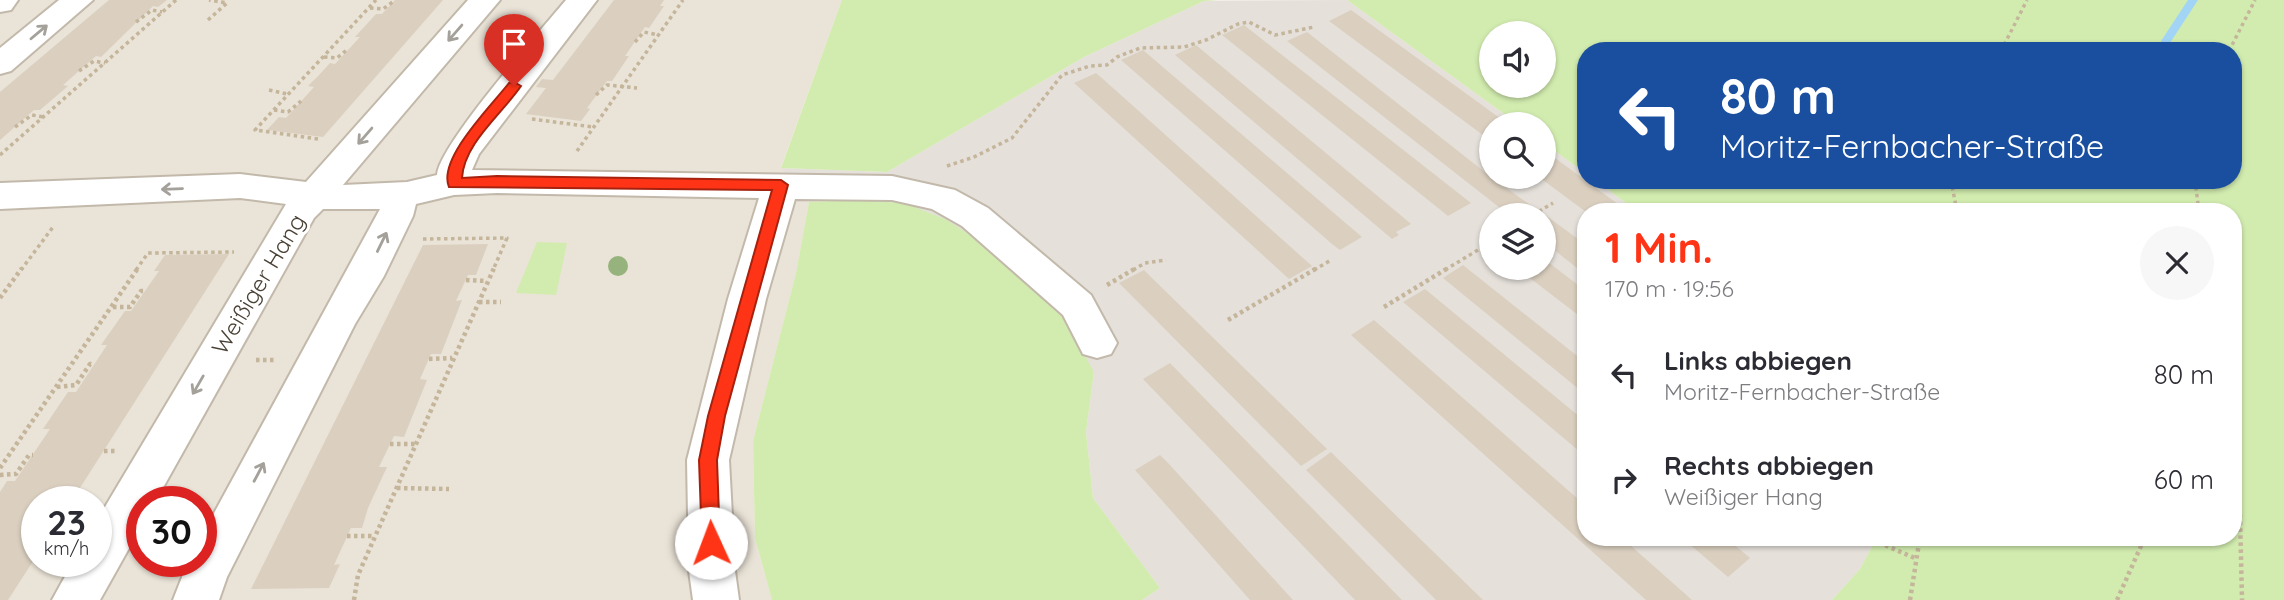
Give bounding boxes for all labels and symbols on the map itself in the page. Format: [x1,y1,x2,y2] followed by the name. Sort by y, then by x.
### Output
[484,14,544,86] pin
[30,24,48,40] one-way arrow
[447,24,464,41] one-way arrow
[357,126,373,144] one-way arrow
[161,183,184,196] one-way arrow
[205,208,311,360] street label: Weißiger Hang
[376,232,389,253] one-way arrow
[191,375,205,395] one-way arrow
[253,462,267,482] one-way arrow
[126,486,217,577] speed limit sign: 30
[674,506,748,580] position arrow

